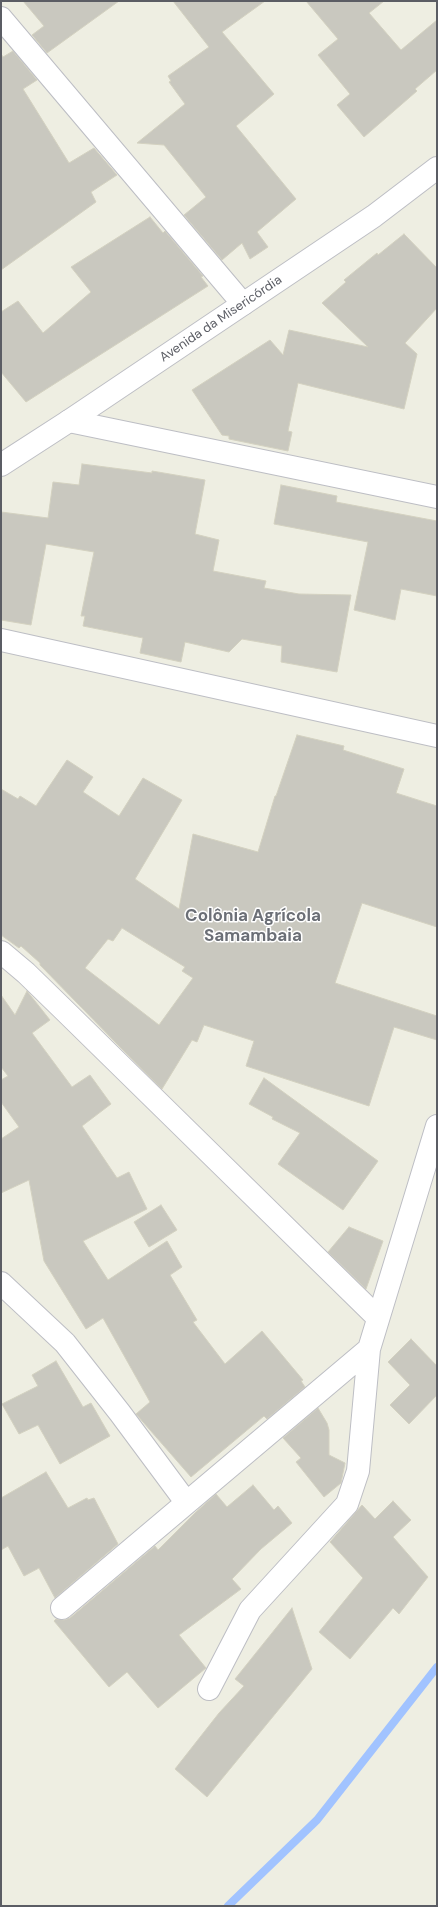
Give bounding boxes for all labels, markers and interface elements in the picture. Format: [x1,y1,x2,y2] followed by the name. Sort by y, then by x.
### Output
[157,272,285,366] street label: Avenida da Misericórdia
[185,907,321,947] district label: Colônia Agrícola Samambaia

